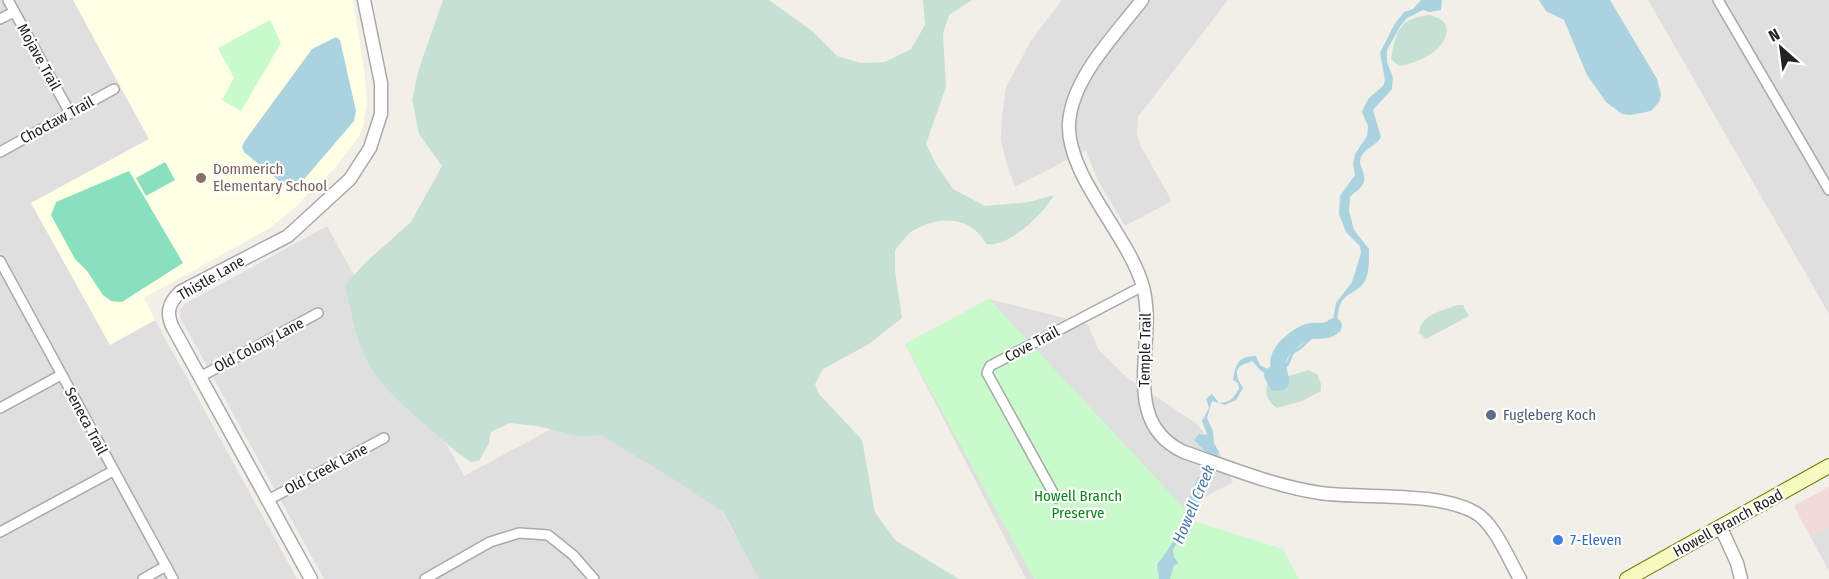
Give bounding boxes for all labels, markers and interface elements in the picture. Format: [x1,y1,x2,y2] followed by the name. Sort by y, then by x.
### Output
[1751,18,1811,78] north arrow
[13,21,65,93] street label: Mojave Trail
[1765,25,1783,46] text: N
[17,92,97,148] street label: Choctaw Trail
[213,160,327,195] place label: Dommerich Elementary School
[194,171,208,185] marker: Dommerich Elementary School
[175,252,247,304] street label: Thistle Lane
[1135,313,1155,387] street label: Temple Trail
[211,314,307,376] street label: Old Colony Lane
[1002,322,1062,366] street label: Cove Trail
[61,384,111,458] street label: Seneca Trail
[1503,406,1596,424] place label: Fugleberg Koch
[1484,408,1498,422] marker: Fugleberg Koch
[281,440,371,498] street label: Old Creek Lane
[1168,462,1219,547] water label: Howell Creek
[1670,485,1786,561] street label: Howell Branch Road
[1034,487,1122,522] park label: Howell Branch Preserve
[1570,531,1622,549] place label: 7-Eleven
[1551,533,1565,547] marker: 7-Eleven

